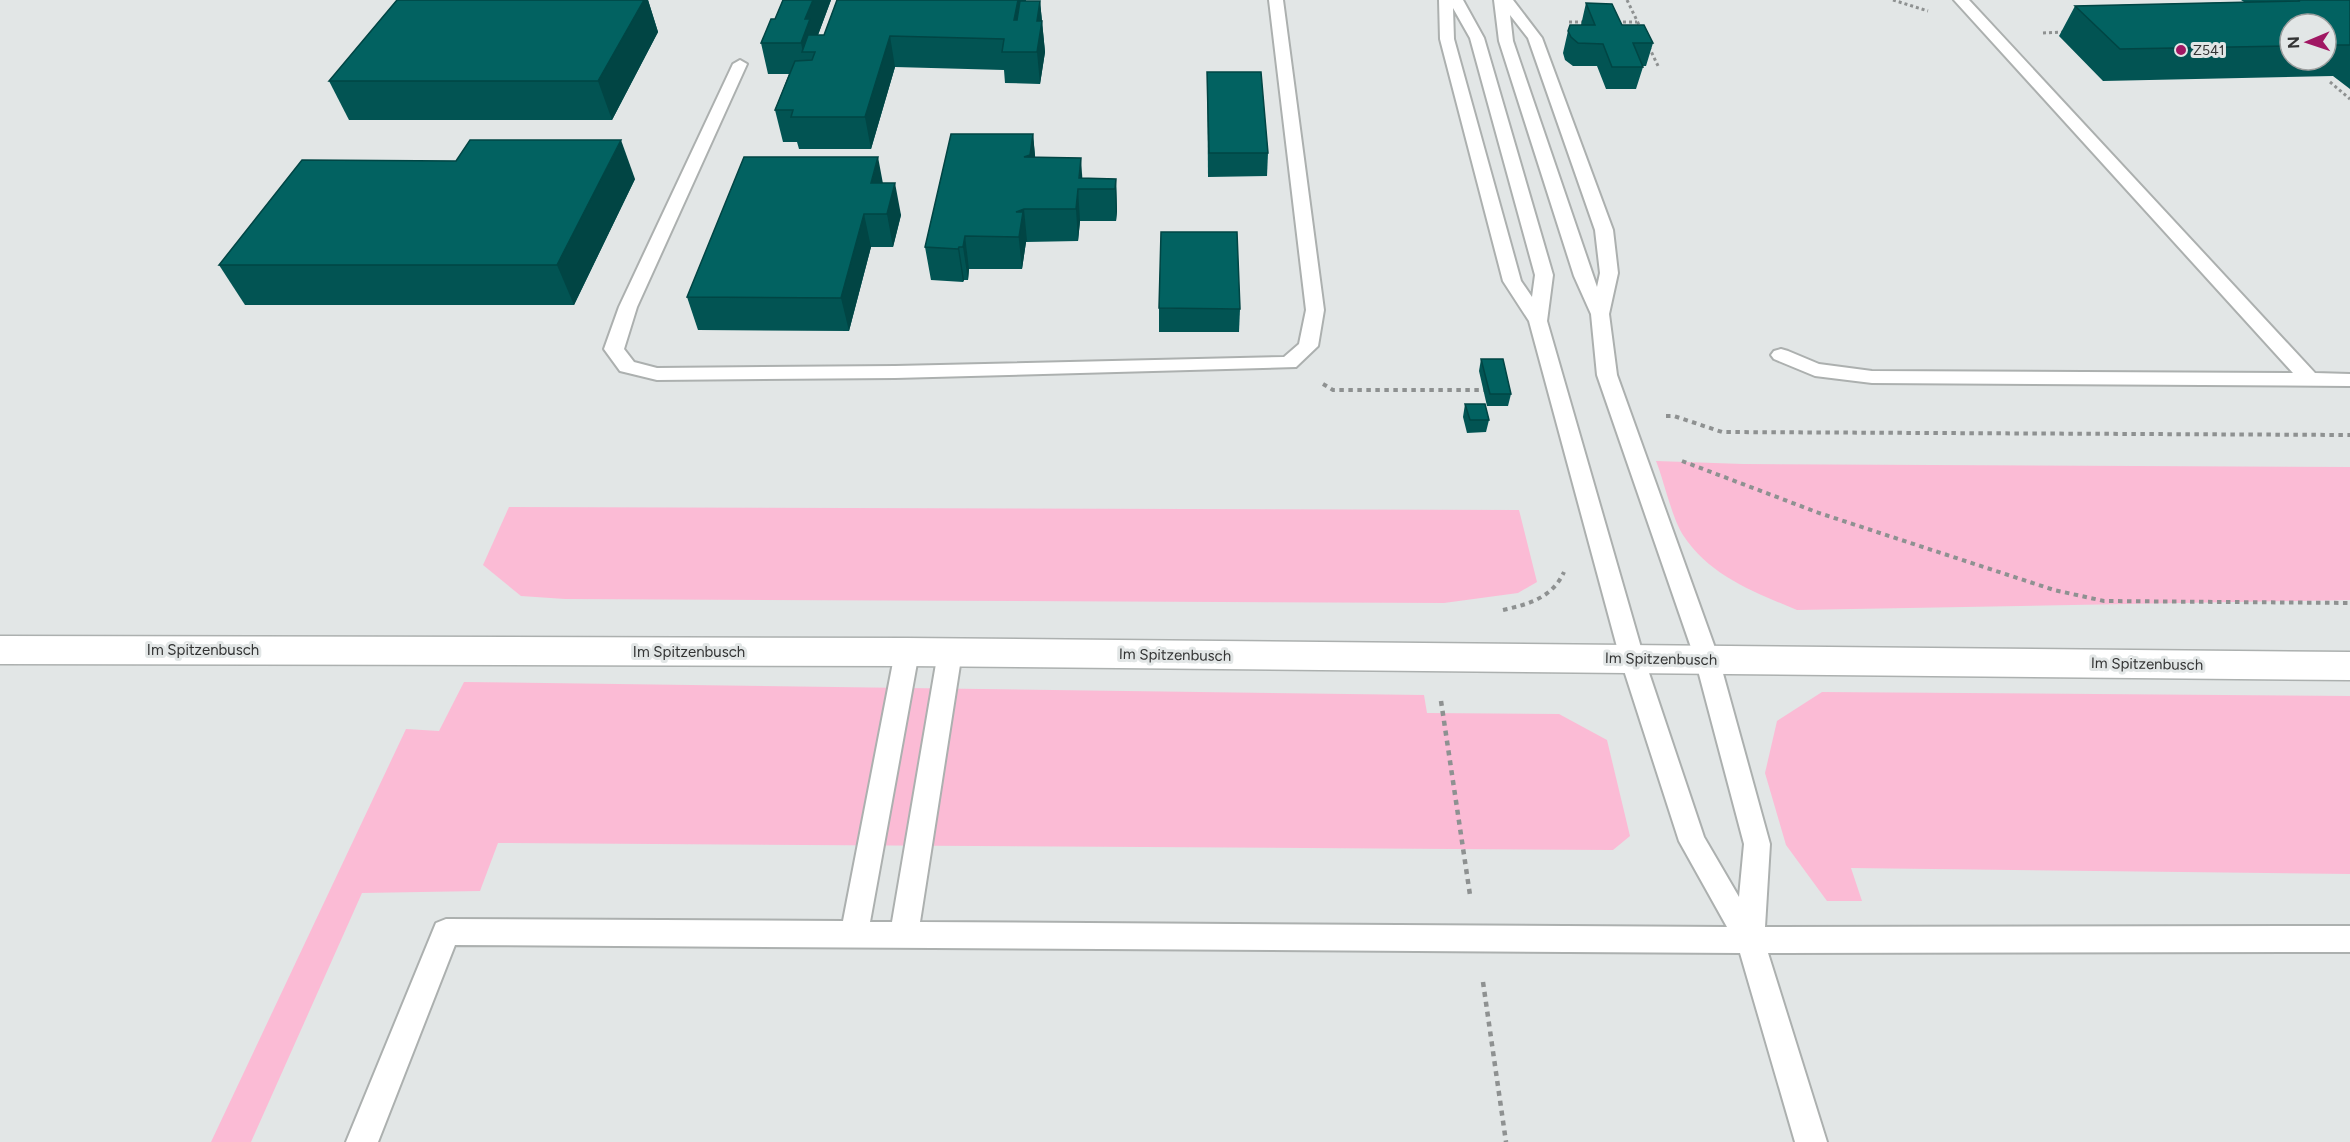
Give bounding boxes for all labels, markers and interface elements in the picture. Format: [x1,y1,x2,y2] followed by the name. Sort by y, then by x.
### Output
[2278,12,2338,72] north arrow
[2284,36,2303,49] text: N
[2193,42,2225,59] place label: Z541
[2174,43,2188,57] marker: Z541
[147,641,259,659] street label: Im Spitzenbusch
[633,643,745,661] street label: Im Spitzenbusch
[1119,645,1231,665] street label: Im Spitzenbusch
[1605,649,1717,669] street label: Im Spitzenbusch
[2091,654,2203,674] street label: Im Spitzenbusch

